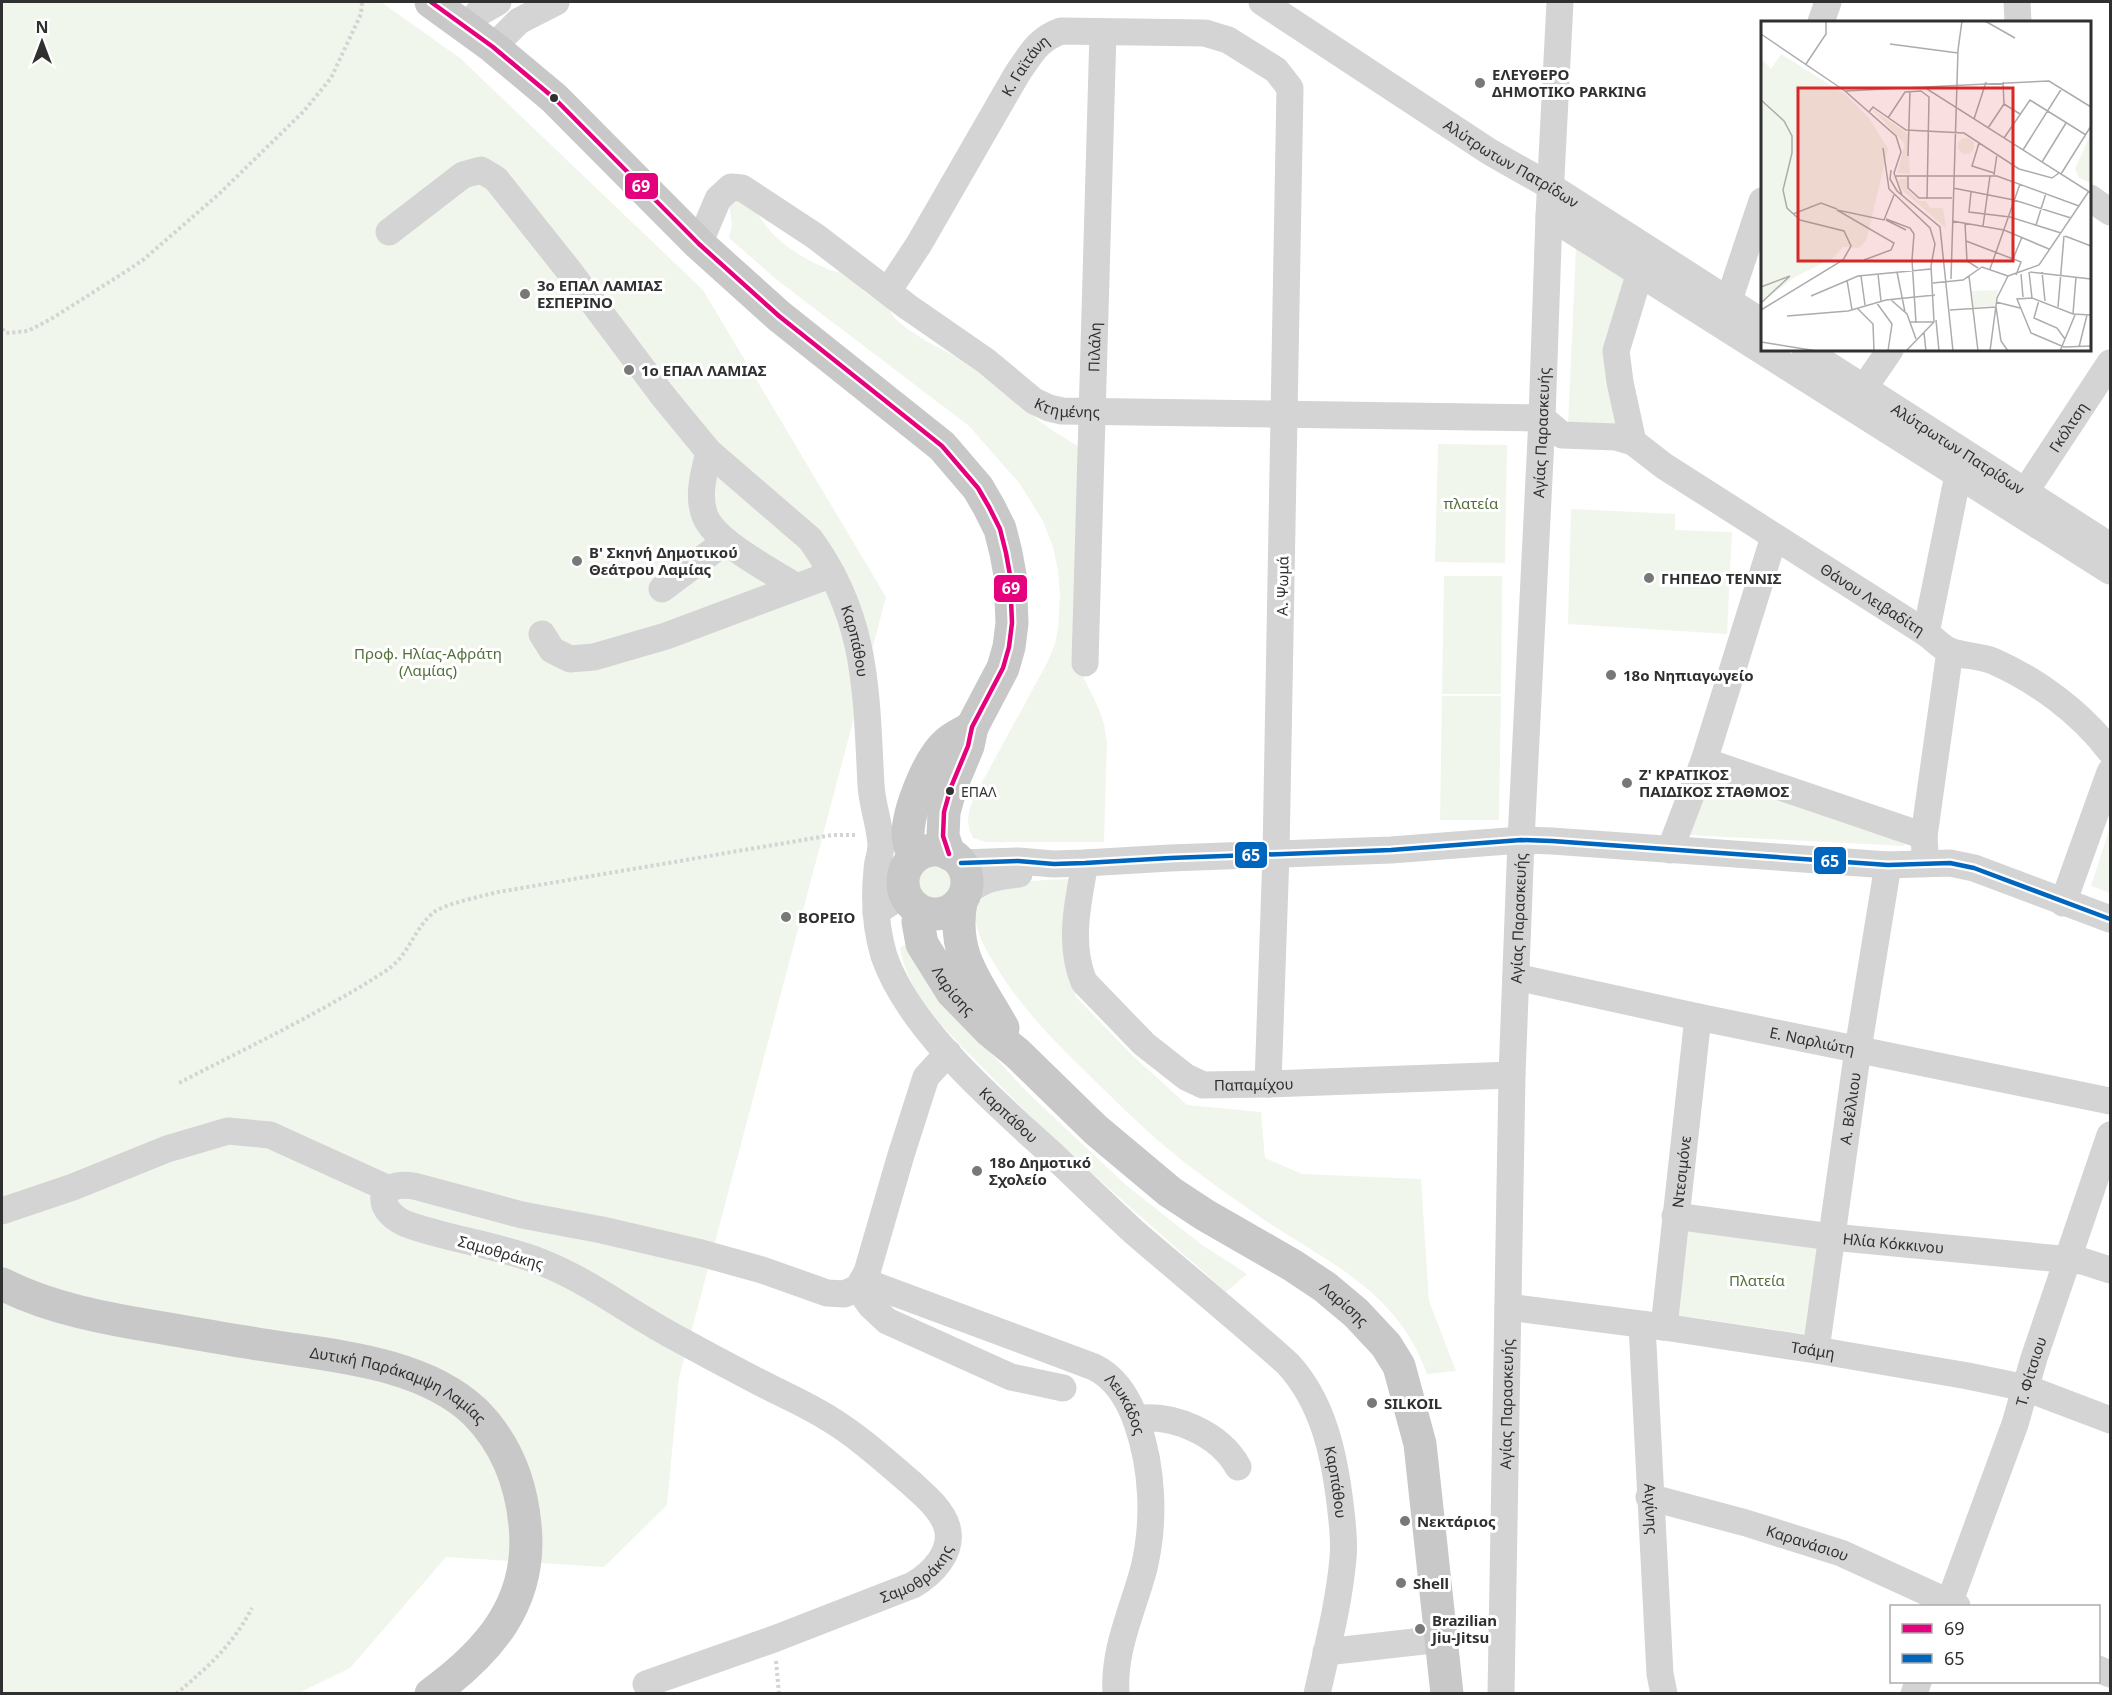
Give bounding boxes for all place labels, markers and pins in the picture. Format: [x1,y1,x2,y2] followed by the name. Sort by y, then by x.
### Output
[1492,64,1647,101] place label: ΕΛΕΥΘΕΡΟ ΔΗΜΟΤΙΚΟ PARKING
[1473,76,1487,90] marker: ΕΛΕΥΘΕΡΟ ΔΗΜΟΤΙΚΟ PARKING
[548,92,560,104] unlabelled marker
[537,275,663,312] place label: 3ο ΕΠΑΛ ΛΑΜΙΑΣ ΕΣΠΕΡΙΝΟ
[518,287,532,301] marker: 3ο ΕΠΑΛ ΛΑΜΙΑΣ ΕΣΠΕΡΙΝΟ
[641,360,767,380] place label: 1ο ΕΠΑΛ ΛΑΜΙΑΣ
[622,363,636,377] marker: 1ο ΕΠΑΛ ΛΑΜΙΑΣ
[589,542,738,579] place label: Β' Σκηνή Δημοτικού Θεάτρου Λαμίας
[570,554,584,568] marker: Β' Σκηνή Δημοτικού Θεάτρου Λαμίας
[1661,568,1782,588] place label: ΓΗΠΕΔΟ ΤΕΝΝΙΣ
[1642,571,1656,585] marker: ΓΗΠΕΔΟ ΤΕΝΝΙΣ
[1623,665,1754,685] place label: 18ο Νηπιαγωγείο
[1604,668,1618,682] marker: 18ο Νηπιαγωγείο
[1639,764,1789,801] place label: Ζ' ΚΡΑΤΙΚΟΣ ΠΑΙΔΙΚΟΣ ΣΤΑΘΜΟΣ
[1620,776,1634,790] marker: Ζ' ΚΡΑΤΙΚΟΣ ΠΑΙΔΙΚΟΣ ΣΤΑΘΜΟΣ
[961,782,997,801] place label: ΕΠΑΛ
[944,785,956,797] marker: ΕΠΑΛ
[798,907,855,927] place label: ΒΟΡΕΙΟ
[779,910,793,924] marker: ΒΟΡΕΙΟ
[989,1152,1091,1189] place label: 18ο Δημοτικό Σχολείο
[970,1164,984,1178] marker: 18ο Δημοτικό Σχολείο
[1384,1393,1442,1413] place label: SILKOIL
[1365,1396,1379,1410] marker: SILKOIL
[1417,1511,1496,1531] place label: Νεκτάριος
[1398,1514,1412,1528] marker: Νεκτάριος
[1413,1573,1449,1593] place label: Shell
[1394,1576,1408,1590] marker: Shell
[1430,1610,1497,1647] place label: Brazilian Jiu-Jitsu
[1413,1622,1427,1636] marker: Brazilian Jiu-Jitsu

